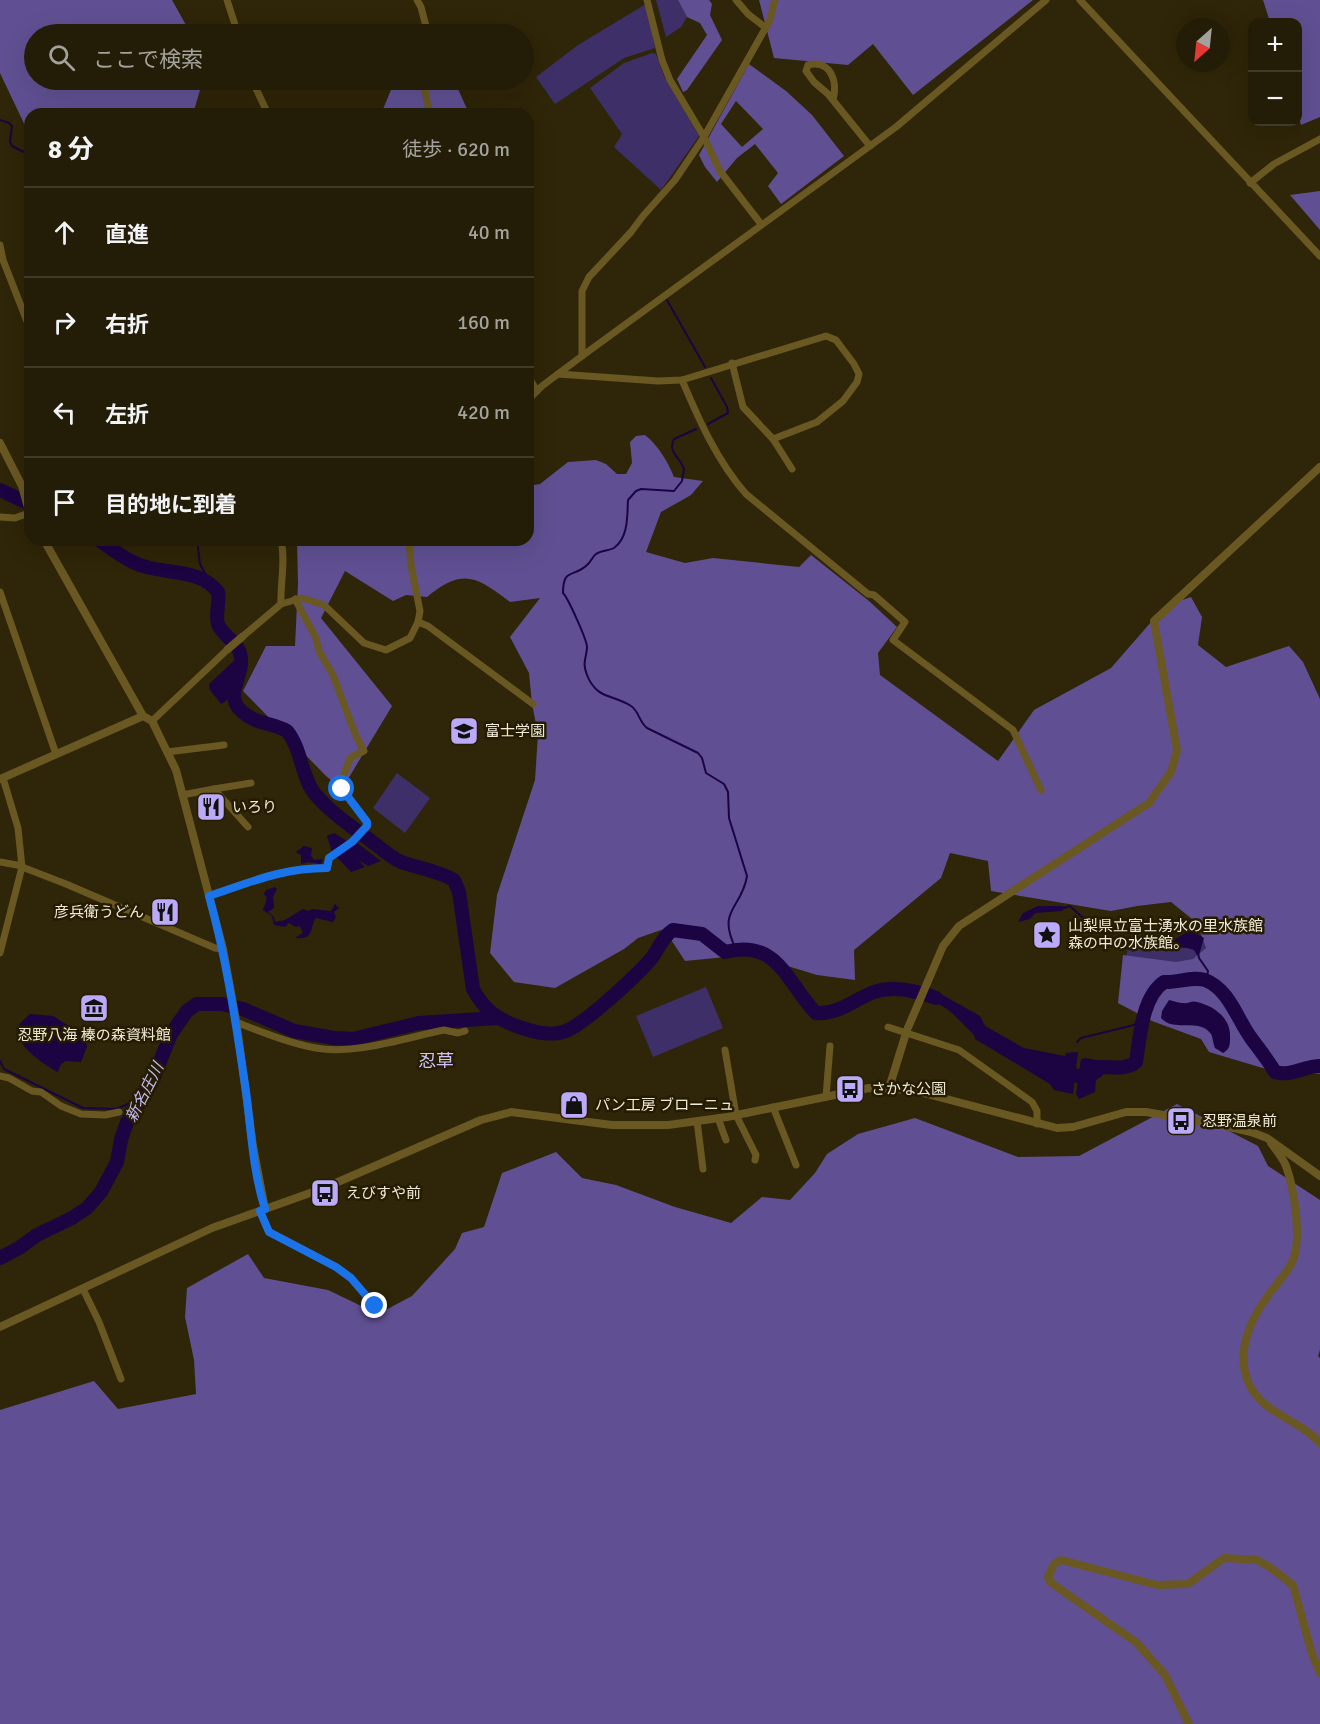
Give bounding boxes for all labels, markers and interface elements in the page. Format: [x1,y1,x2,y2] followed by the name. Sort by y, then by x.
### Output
[1176,18,1230,72] north arrow
[1248,18,1302,126] map controls
[1248,18,1302,72] button: +
[24,24,534,90] search box
[45,41,78,74] icon: search
[93,46,203,73] text: ここで検索
[1248,72,1302,126] button: −
[48,134,94,166] text: 8 分
[402,137,510,162] text: 徒歩 · 620 m
[48,216,81,249] icon: ahead
[468,220,510,245] text: 40 m
[105,221,149,248] text: 直進
[48,306,81,339] icon: right
[457,310,510,335] text: 160 m
[105,311,149,338] text: 右折
[48,396,81,429] icon: left
[457,400,510,425] text: 420 m
[105,401,149,428] text: 左折
[48,486,81,519] icon: arrive
[105,491,237,518] text: 目的地に到着
[448,715,480,747] school or university icon: 富士学園
[485,722,545,740] place label: 富士学園
[328,775,354,801] route start
[195,791,227,823] restaurant icon: いろり
[232,798,277,816] place label: いろり
[149,896,181,928] restaurant icon: 彦兵衛うどん
[54,903,144,921] place label: 彦兵衛うどん
[1068,917,1263,952] place label: 山梨県立富士湧水の里水族館 森の中の水族館。
[1031,919,1063,951] place icon: 山梨県立富士湧水の里水族館 森の中の水族館。
[78,992,110,1024] museum icon: 忍野八海 榛の森資料館
[17,1026,171,1044] place label: 忍野八海 榛の森資料館
[418,1050,454,1072] district label: 忍草
[121,1058,169,1126] water label: 新名庄川
[834,1073,866,1105] bus stop icon: さかな公園
[871,1080,946,1098] place label: さかな公園
[558,1089,590,1121] shop icon: パン工房 ブローニュ
[595,1096,734,1114] place label: パン工房 ブローニュ
[1165,1105,1197,1137] bus stop icon: 忍野温泉前
[1202,1112,1277,1130] place label: 忍野温泉前
[309,1177,341,1209] bus stop icon: えびすや前
[346,1184,421,1202] place label: えびすや前
[361,1292,387,1318] route end

